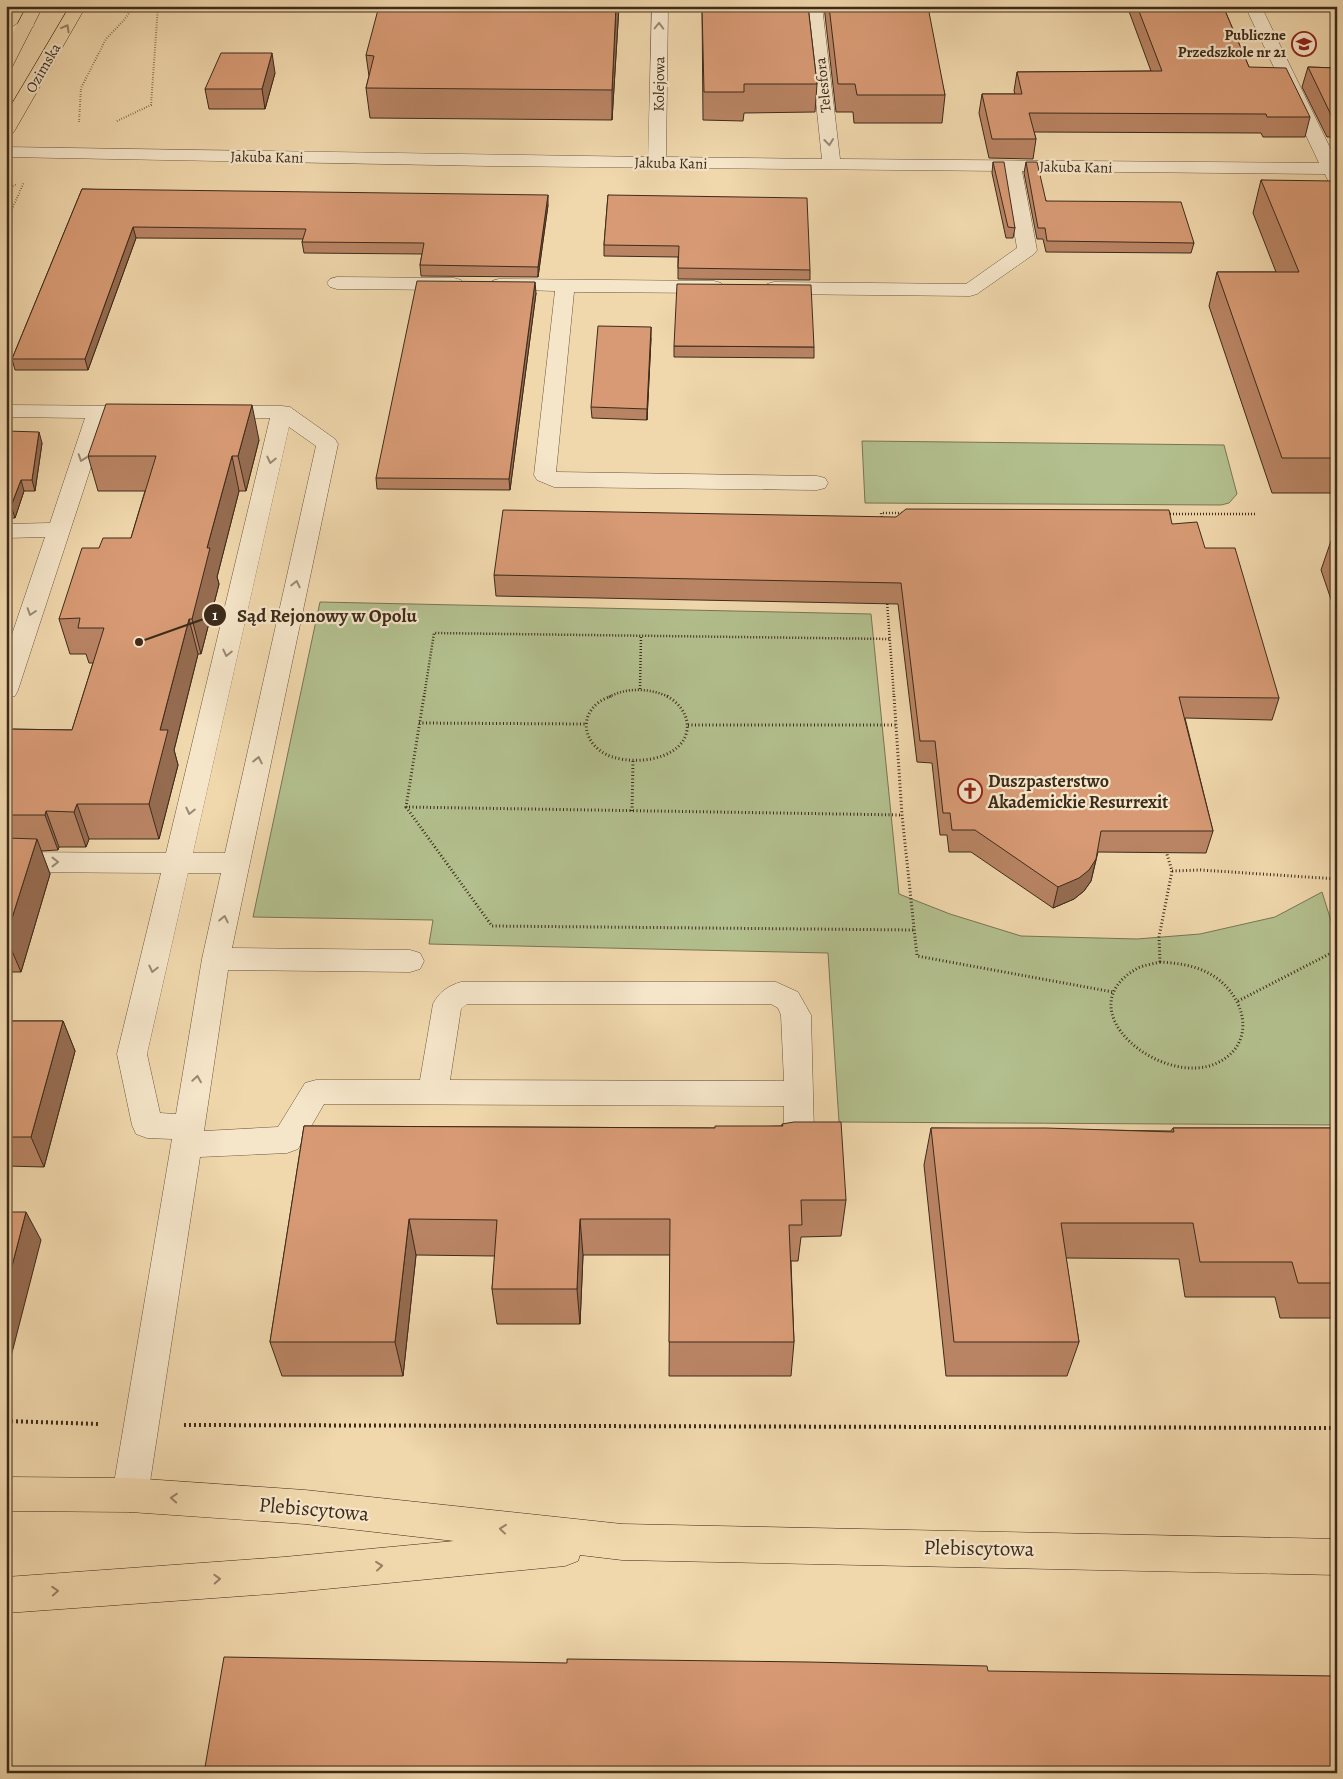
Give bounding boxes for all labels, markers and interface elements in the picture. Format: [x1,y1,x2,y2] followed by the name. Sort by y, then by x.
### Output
[654,22,665,30] one-way arrow
[60,24,70,33] one-way arrow
[1178,25,1287,62] place label: Publiczne Przedszkole nr 21
[1291,31,1317,57] school or university icon: Publiczne Przedszkole nr 21
[21,40,65,96] street label: Ozimska
[649,56,669,112] street label: Kolejowa
[810,57,836,113] street label: Telesfora
[823,138,834,146] one-way arrow
[230,146,304,168] street label: Jakuba Kani
[634,152,708,174] street label: Jakuba Kani
[1039,156,1113,178] street label: Jakuba Kani
[78,453,88,462] one-way arrow
[266,456,277,464] one-way arrow
[290,580,301,588] one-way arrow
[202,598,427,632] callout: Sąd Rejonowy w Opolu
[237,603,418,629] text: Sąd Rejonowy w Opolu
[212,605,218,625] text: 1
[27,608,37,616] one-way arrow
[222,648,233,657] one-way arrow
[252,756,263,764] one-way arrow
[987,769,1168,814] place label: Duszpasterstwo Akademickie Resurrexit
[957,778,983,804] church icon: Duszpasterstwo Akademickie Resurrexit
[185,806,196,815] one-way arrow
[52,857,59,867] one-way arrow
[218,914,229,923] one-way arrow
[148,965,159,974] one-way arrow
[191,1075,202,1083] one-way arrow
[258,1490,371,1528] street label: Plebiscytowa
[170,1493,178,1504] one-way arrow
[499,1524,507,1535] one-way arrow
[923,1533,1035,1563] street label: Plebiscytowa
[375,1561,383,1572] one-way arrow
[213,1574,221,1585] one-way arrow
[51,1586,59,1597] one-way arrow

